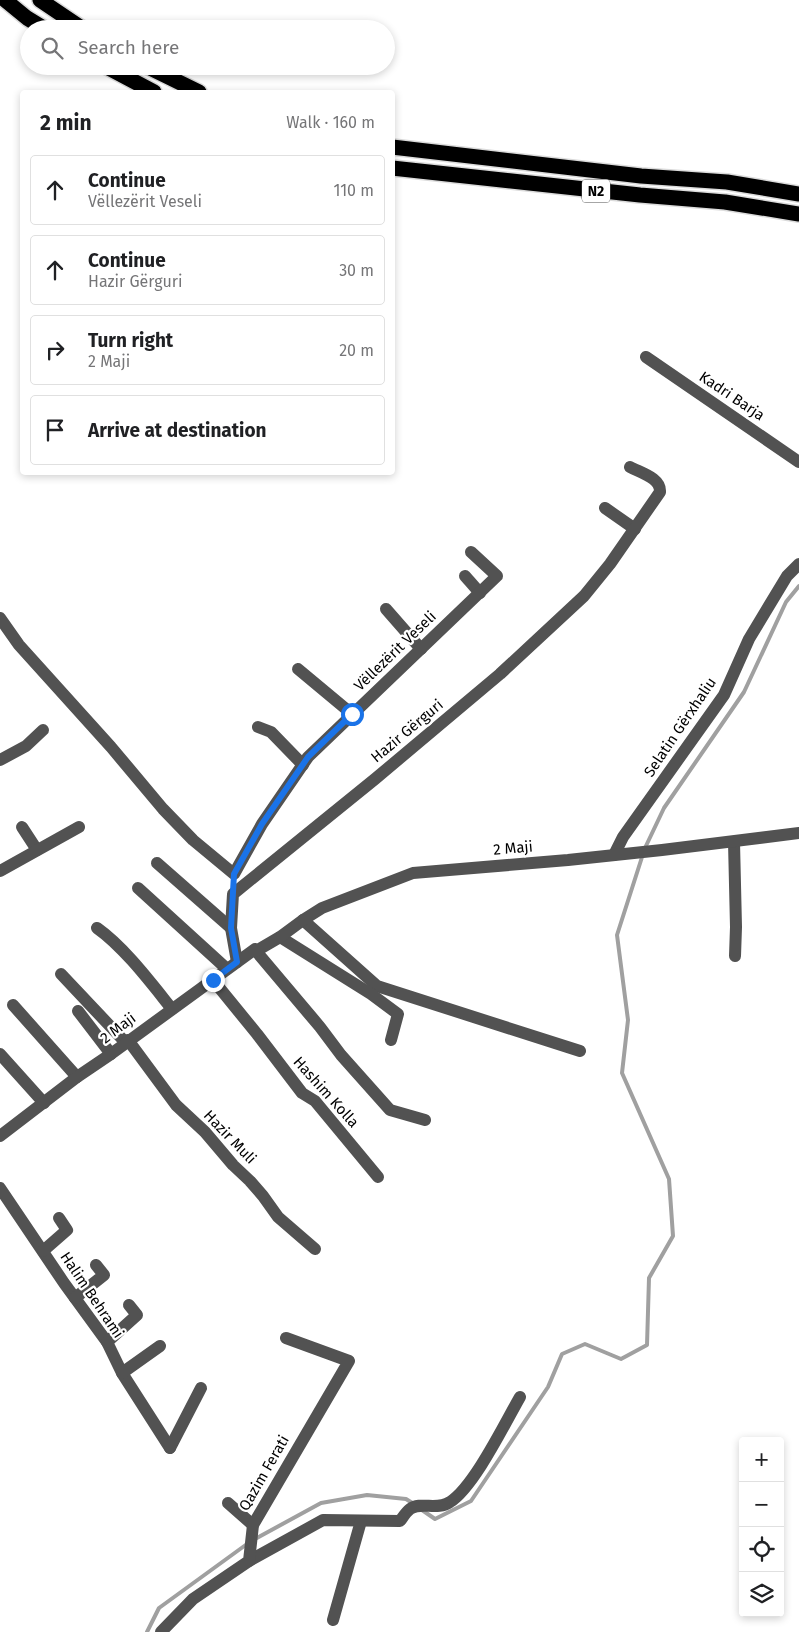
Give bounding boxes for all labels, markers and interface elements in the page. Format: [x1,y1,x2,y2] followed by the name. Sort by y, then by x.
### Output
[20,20,395,75] search box
[38,34,66,62] icon: search
[78,36,179,59] text: Search here
[40,110,92,136] text: 2 min
[286,113,375,132] text: Walk · 160 m
[88,169,166,192] text: Continue
[41,176,69,204] icon: ahead
[582,180,610,202] road number: N2
[333,181,374,200] text: 110 m
[88,192,202,211] text: Vëllezërit Veseli
[88,249,166,272] text: Continue
[41,256,69,284] icon: ahead
[339,261,374,280] text: 30 m
[88,272,182,291] text: Hazir Gërguri
[88,329,173,352] text: Turn right
[41,336,69,364] icon: right
[339,341,374,360] text: 20 m
[88,352,130,371] text: 2 Maji
[696,368,768,424] street label: Kadri Barja
[41,416,69,444] icon: arrive
[88,419,267,442] text: Arrive at destination
[350,607,440,695] street label: Vëllezërit Veseli
[640,674,720,780] street label: Selatin Gërxhaliu
[367,696,447,766] street label: Hazir Gërguri
[341,703,364,726] route start
[493,837,533,859] street label: 2 Maji
[202,969,225,992] route end
[97,1009,139,1047] street label: 2 Maji
[289,1053,363,1131] street label: Hashim Kolla
[200,1106,260,1168] street label: Hazir Muli
[57,1248,127,1342] street label: Halim Behrami
[235,1432,293,1514] street label: Qazim Ferati
[739,1437,784,1617] map controls
[739,1437,784,1482] button: +
[739,1482,784,1527] button: −
[739,1527,784,1572] button: locate
[739,1572,784,1617] button: layers

